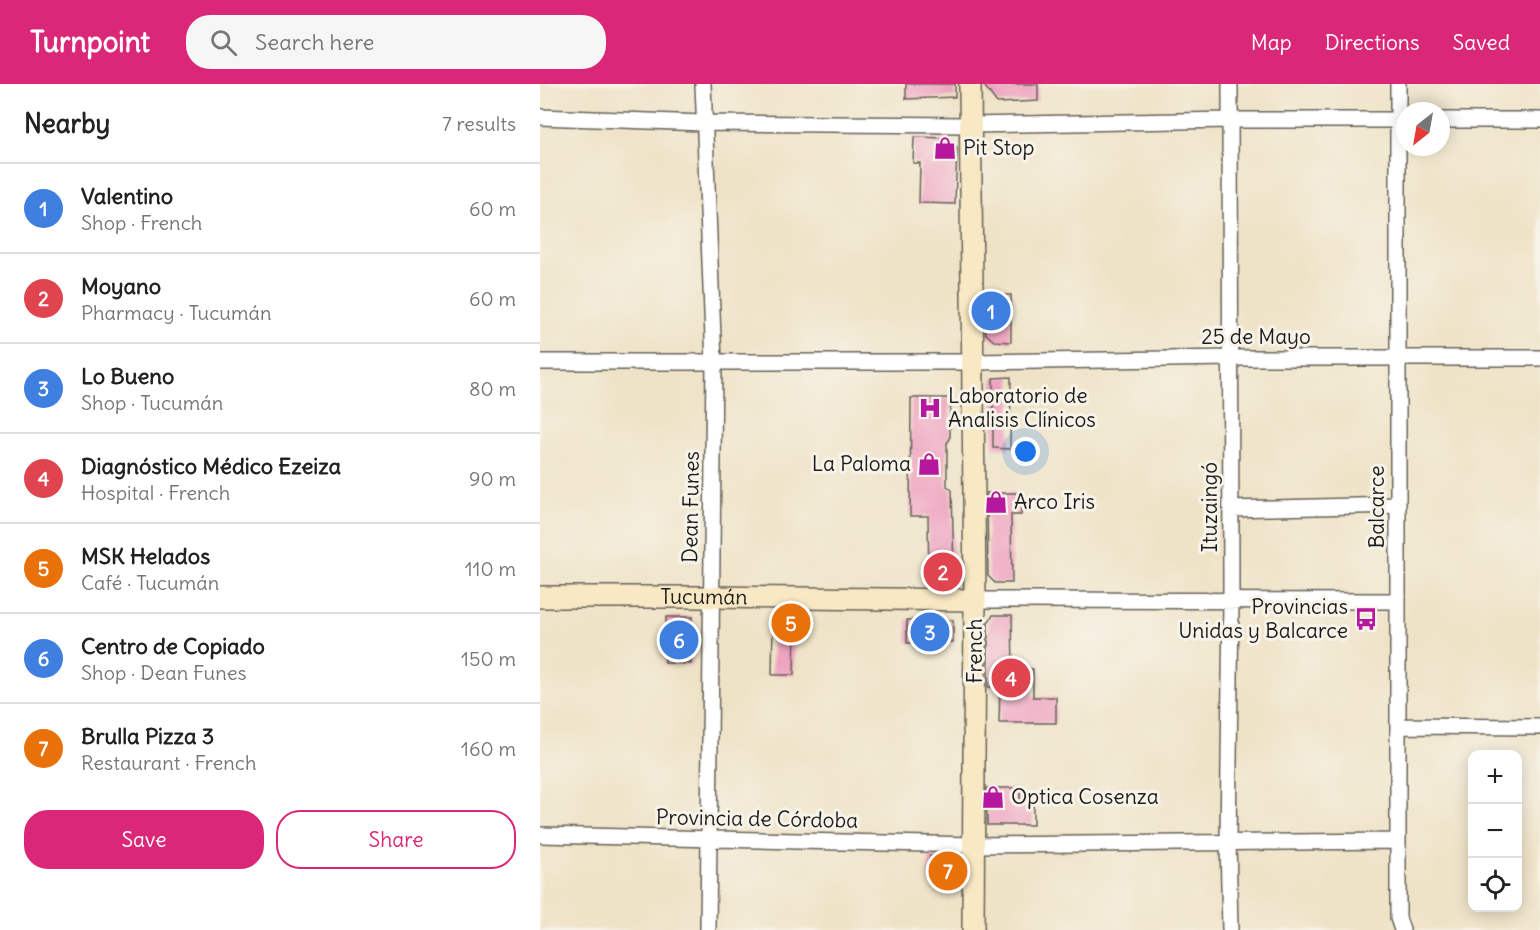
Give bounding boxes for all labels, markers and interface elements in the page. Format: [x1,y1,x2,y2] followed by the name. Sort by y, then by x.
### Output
[186,15,606,69] search box
[30,24,150,60] text: Turnpoint
[207,26,240,59] icon: search
[255,28,374,56] text: Search here
[1251,29,1292,56] text: Map
[1325,29,1419,56] text: Directions
[1452,29,1510,56] text: Saved
[1396,102,1450,156] north arrow
[24,107,110,140] text: Nearby
[442,111,516,136] text: 7 results
[963,134,1035,161] place label: Pit Stop
[932,135,958,161] shop icon: Pit Stop
[81,182,173,210] text: Valentino
[40,196,47,221] text: 1
[469,196,516,221] text: 60 m
[81,210,202,235] text: Shop · French
[81,272,161,300] text: Moyano
[38,286,49,311] text: 2
[469,286,516,311] text: 60 m
[972,288,1010,334] pin: 1
[81,300,272,325] text: Pharmacy · Tucumán
[1201,323,1311,350] street label: 25 de Mayo
[81,362,174,390] text: Lo Bueno
[38,376,49,401] text: 3
[469,376,516,401] text: 80 m
[948,382,1096,433] place label: Laboratorio de Analisis Clínicos
[81,390,223,415] text: Shop · Tucumán
[917,395,943,421] hospital icon: Laboratorio de Analisis Clínicos
[1011,437,1040,466] your location
[812,450,911,477] place label: La Paloma
[676,451,705,563] street label: Dean Funes
[916,451,942,477] shop icon: La Paloma
[81,452,341,480] text: Diagnóstico Médico Ezeiza
[1196,462,1223,552] street label: Ituzaingó
[38,466,49,491] text: 4
[469,466,516,491] text: 90 m
[1363,466,1390,548] street label: Balcarce
[81,480,230,505] text: Hospital · French
[1014,488,1095,515] place label: Arco Iris
[983,489,1009,515] shop icon: Arco Iris
[81,542,210,570] text: MSK Helados
[924,550,962,594] pin: 2
[38,556,49,581] text: 5
[465,556,516,581] text: 110 m
[81,570,219,595] text: Café · Tucumán
[660,583,748,610] street label: Tucumán
[1178,593,1348,644] place label: Provincias Unidas y Balcarce
[772,600,810,646] pin: 5
[1353,606,1379,632] bus stop icon: Provincias Unidas y Balcarce
[910,610,950,654] pin: 3
[660,618,698,662] pin: 6
[961,618,988,684] street label: French
[81,632,265,660] text: Centro de Copiado
[38,646,49,671] text: 6
[461,646,516,671] text: 150 m
[992,656,1030,700] pin: 4
[81,660,247,685] text: Shop · Dean Funes
[81,722,214,750] text: Brulla Pizza 3
[39,736,48,761] text: 7
[461,736,516,761] text: 160 m
[81,750,257,775] text: Restaurant · French
[1468,750,1522,912] map controls
[1468,750,1522,804] button: +
[1011,783,1159,810] place label: Optica Cosenza
[980,784,1006,810] shop icon: Optica Cosenza
[656,803,858,834] street label: Provincia de Córdoba
[1468,804,1522,858] button: −
[24,810,264,869] button: Save
[276,810,516,869] button: Share
[928,848,968,894] pin: 7
[1468,858,1522,912] button: locate

